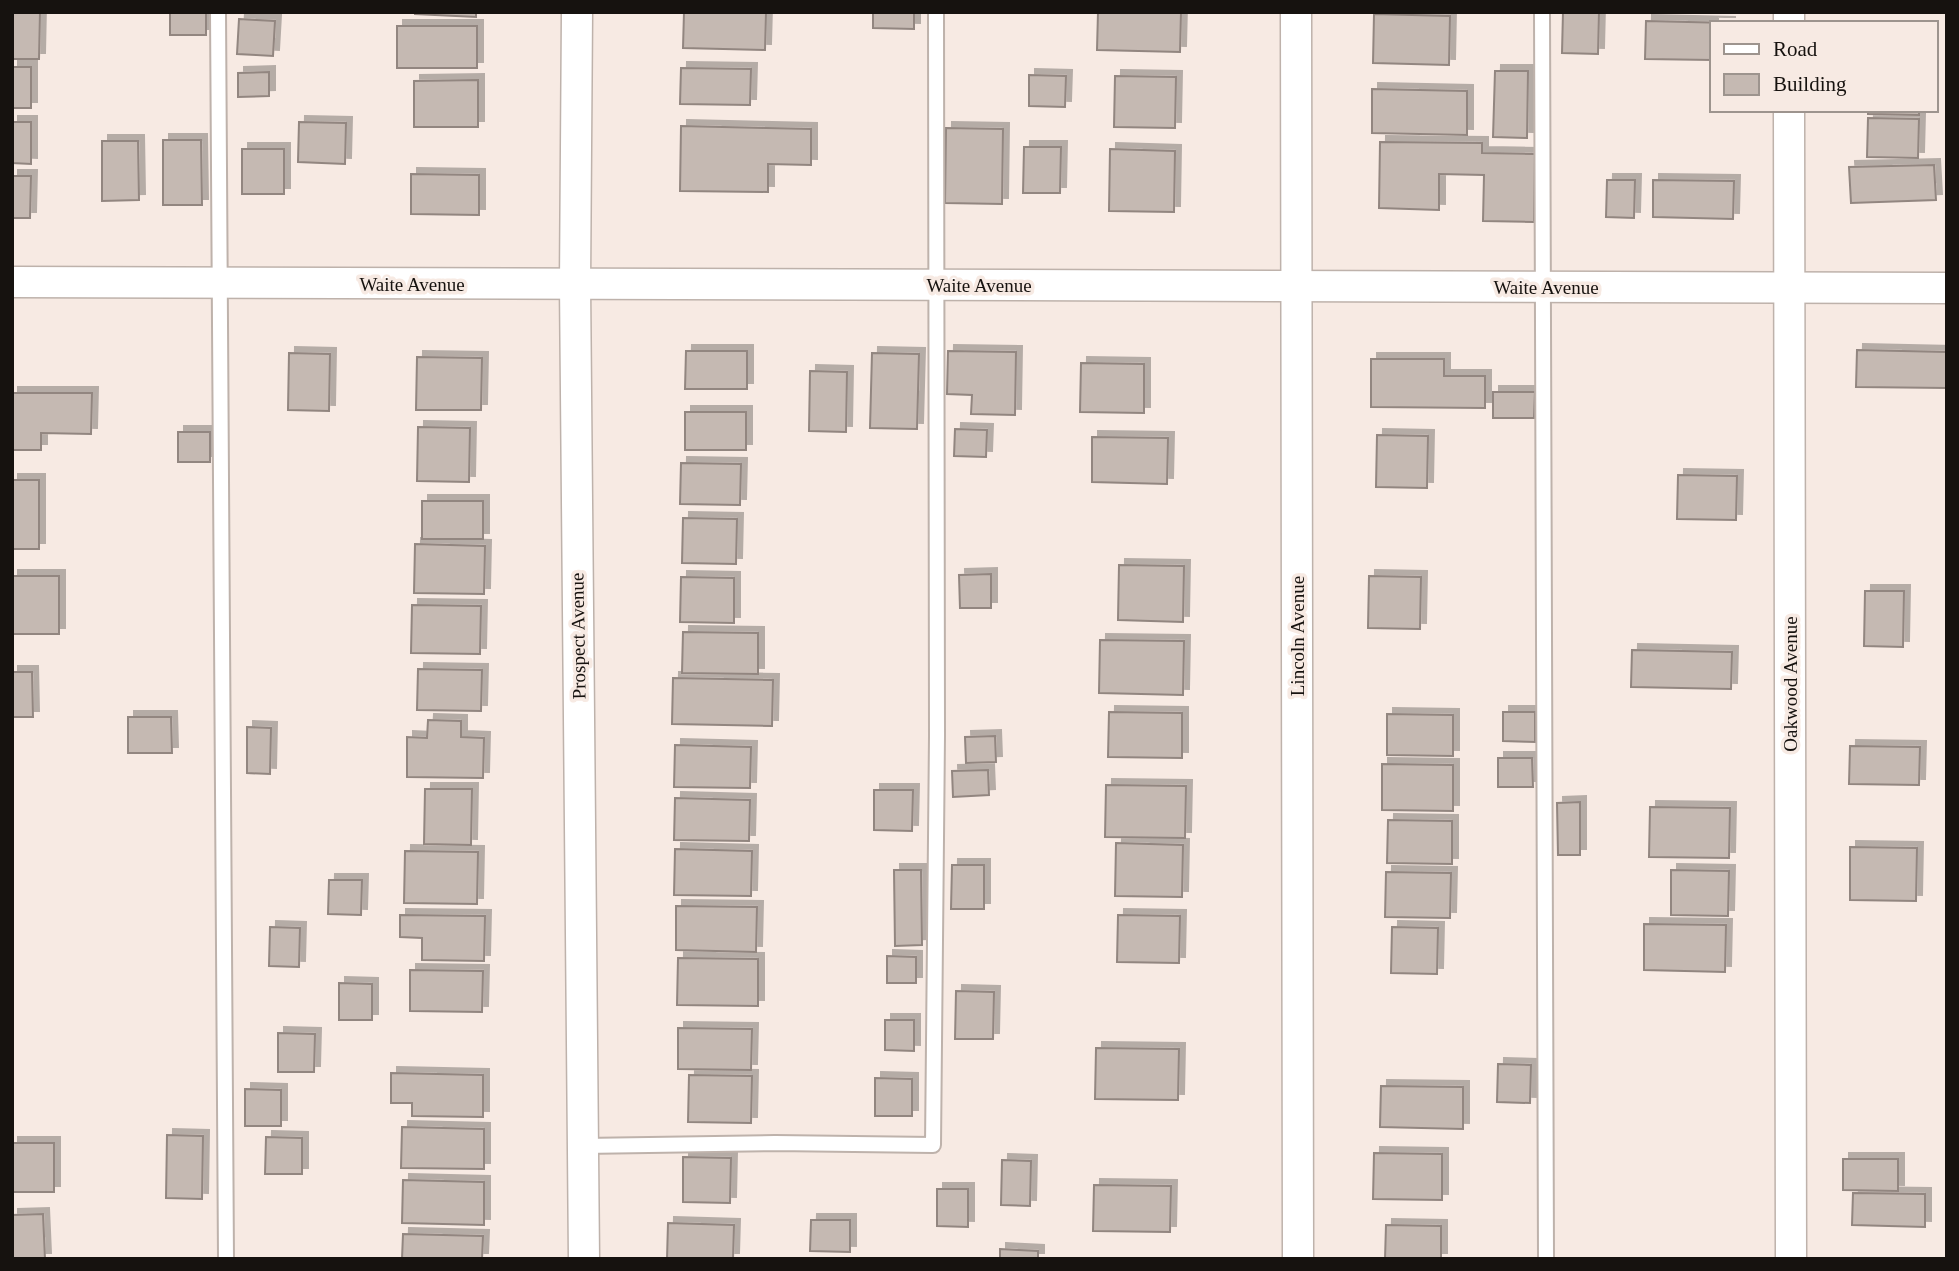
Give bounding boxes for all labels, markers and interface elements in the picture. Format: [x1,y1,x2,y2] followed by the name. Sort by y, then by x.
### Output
[1710,21,1938,112] legend
[1773,37,1818,61] text: Road
[1773,72,1847,96] text: Building
[359,274,465,295] street label: Waite Avenue
[926,275,1032,296] street label: Waite Avenue
[1493,277,1599,298] street label: Waite Avenue
[566,572,590,700] street label: Prospect Avenue
[1287,576,1308,696] street label: Lincoln Avenue
[1780,616,1801,752] street label: Oakwood Avenue

